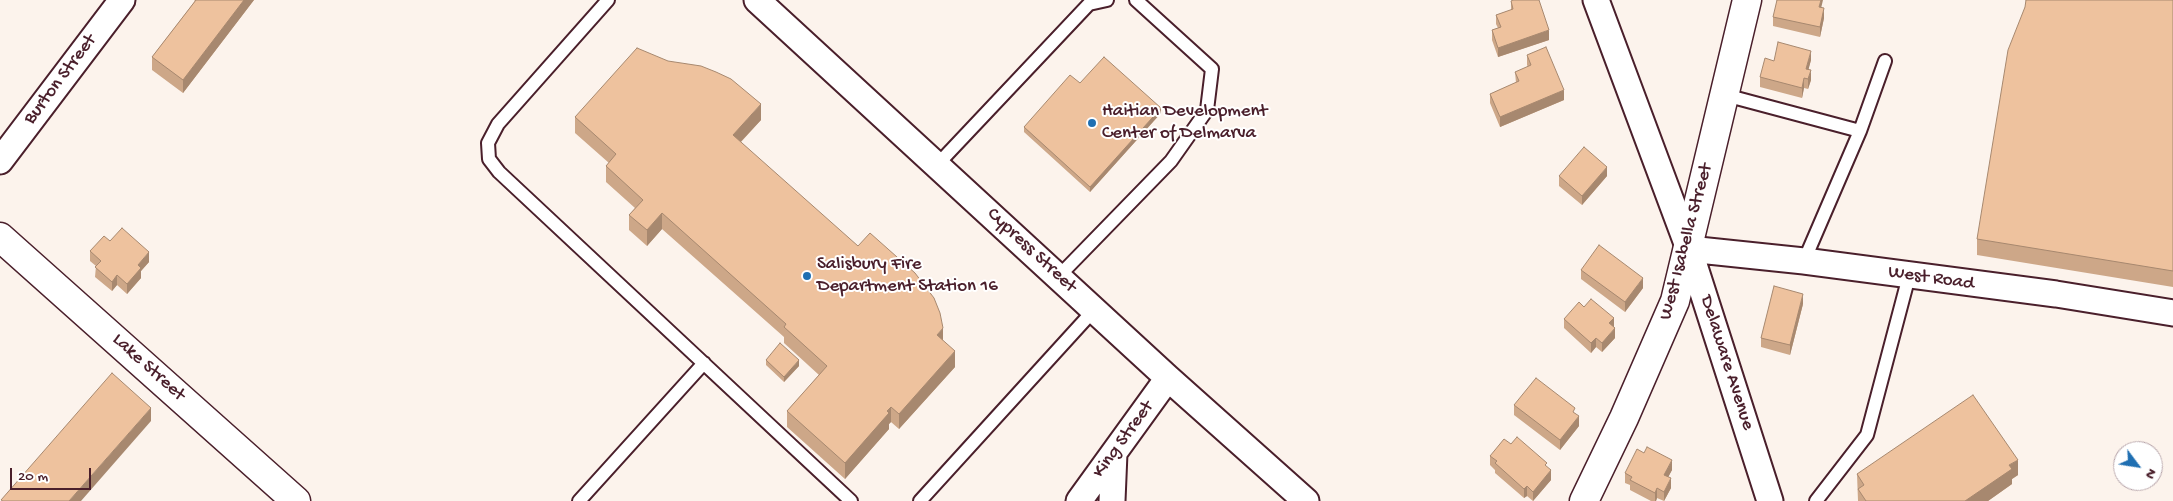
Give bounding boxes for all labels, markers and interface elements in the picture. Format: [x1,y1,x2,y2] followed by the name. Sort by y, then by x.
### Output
[20,30,102,130] street label: Burton Street
[1102,101,1267,145] place label: Haitian Development Center of Delmarva
[1086,117,1098,129] marker: Haitian Development Center of Delmarva
[1655,161,1719,323] street label: West Isabella Street
[981,204,1081,298] street label: Cypress Street
[817,254,998,298] place label: Salisbury Fire Department Station 16
[1886,262,1976,296] street label: West Road
[801,270,813,282] marker: Salisbury Fire Department Station 16
[1693,293,1759,433] street label: Delaware Avenue
[107,329,189,407] street label: Lake Street
[1088,397,1160,483] street label: King Street
[2113,441,2163,491] north arrow
[12,458,94,490] scale bar
[2141,465,2160,482] text: N
[18,468,48,486] text: 20 m

